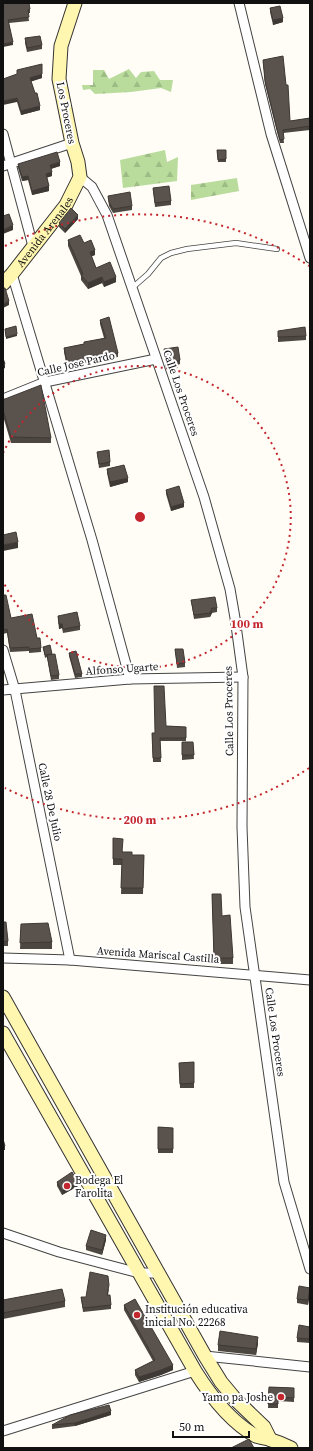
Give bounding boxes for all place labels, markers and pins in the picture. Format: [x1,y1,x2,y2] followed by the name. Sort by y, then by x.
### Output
[133,510,147,524] centre of rings
[75,1173,123,1201] place label: Bodega El Farolita
[62,1181,72,1191] marker: Bodega El Farolita
[145,1302,248,1330] place label: Institución educativa inicial No. 22268
[132,1310,142,1320] marker: Institución educativa inicial No. 22268
[201,1390,273,1405] place label: Yamo pa Joshe
[276,1392,286,1402] marker: Yamo pa Joshe

